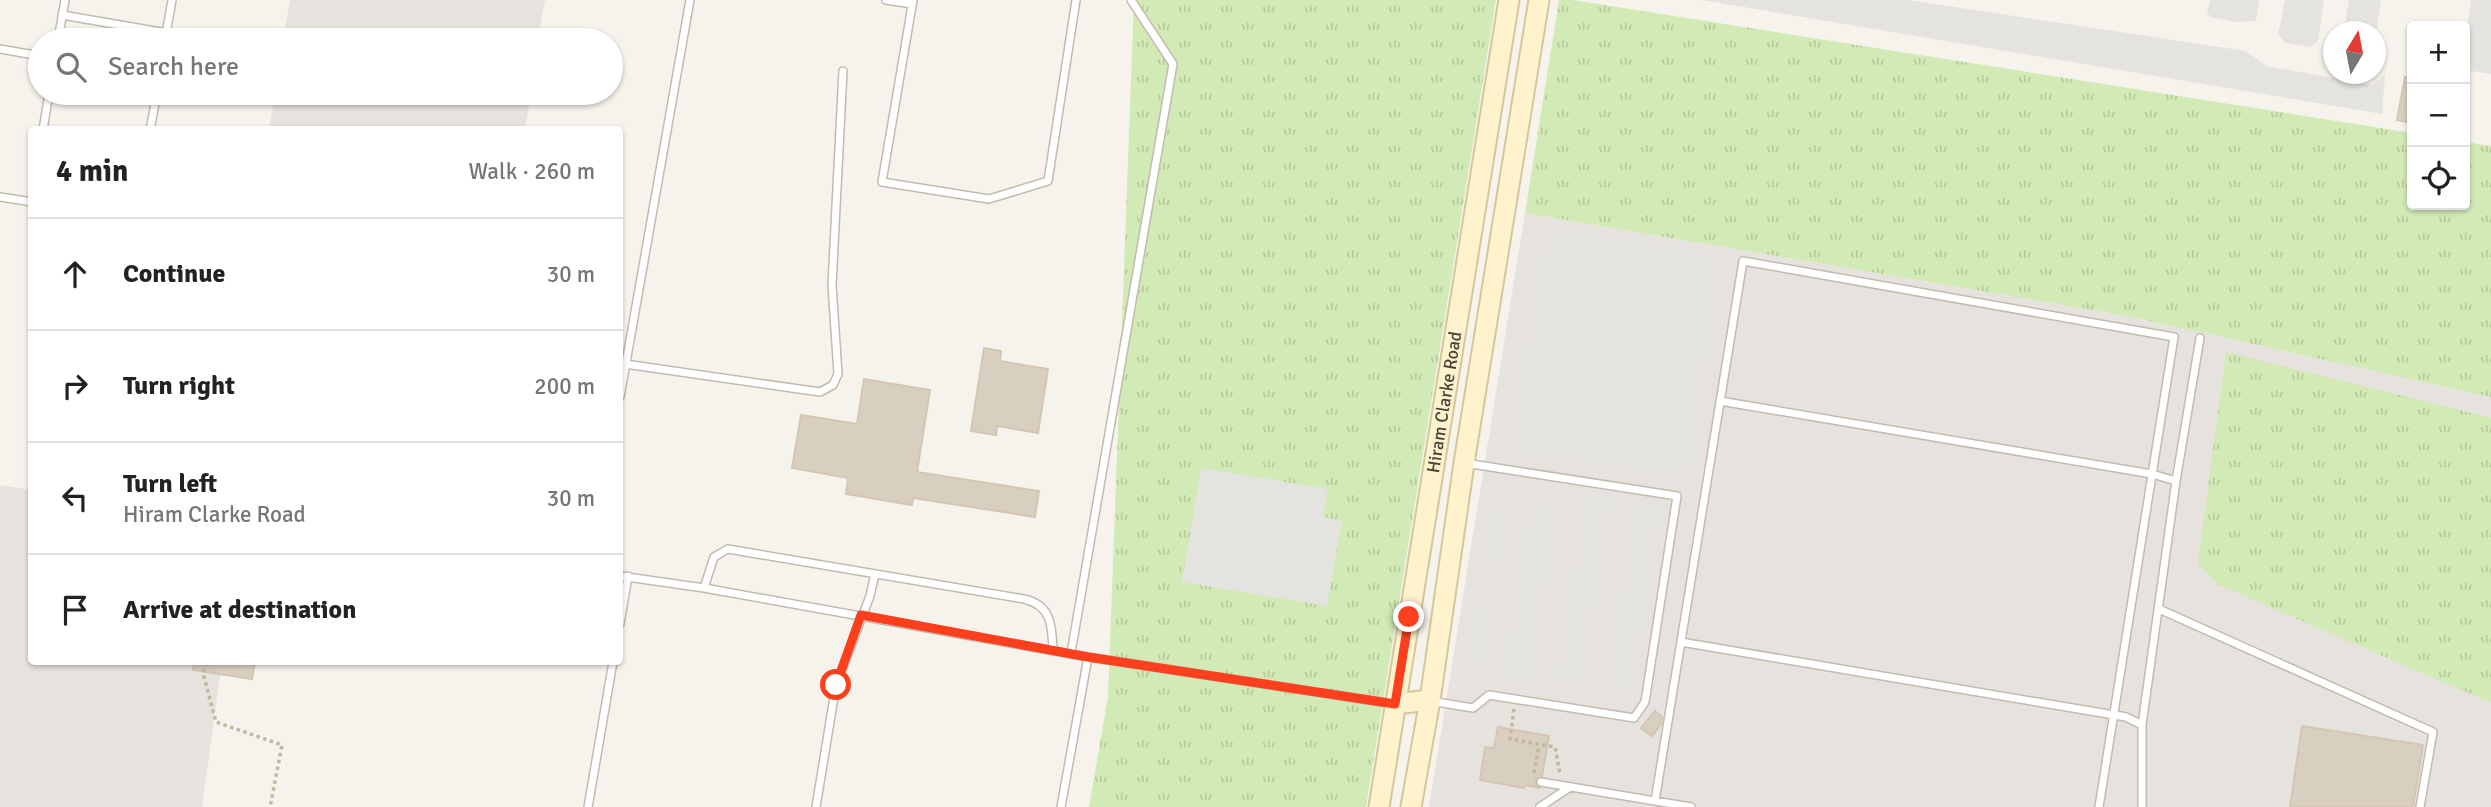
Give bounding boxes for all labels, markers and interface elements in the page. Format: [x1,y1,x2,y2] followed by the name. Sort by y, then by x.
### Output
[2323,21,2386,84] north arrow
[2407,21,2470,210] map controls
[2407,21,2470,84] button: +
[28,28,623,105] search box
[52,48,90,86] icon: search
[108,51,239,83] text: Search here
[2407,84,2470,147] button: −
[2407,147,2470,210] button: locate
[56,153,128,190] text: 4 min
[469,157,595,186] text: Walk · 260 m
[56,255,94,293] icon: ahead
[123,258,225,290] text: Continue
[547,260,595,289] text: 30 m
[1422,330,1466,475] street label: Hiram Clarke Road
[56,367,94,405] icon: right
[123,370,235,402] text: Turn right
[534,372,595,401] text: 200 m
[123,468,217,500] text: Turn left
[56,479,94,517] icon: left
[547,484,595,513] text: 30 m
[123,500,306,529] text: Hiram Clarke Road
[56,591,94,629] icon: arrive
[123,594,356,626] text: Arrive at destination
[1393,601,1424,632] route end
[820,669,851,700] route start

